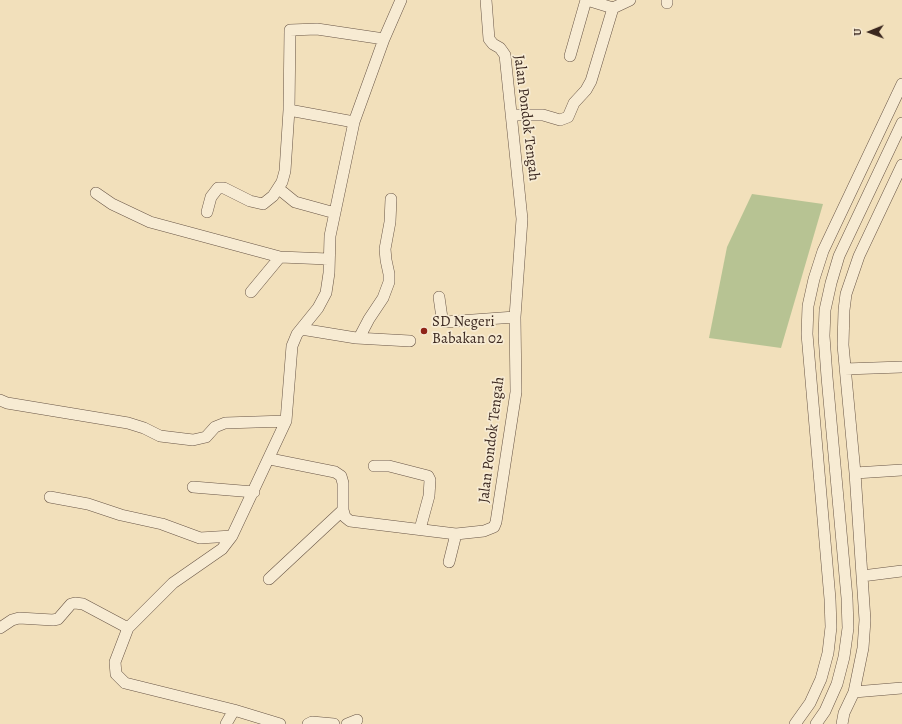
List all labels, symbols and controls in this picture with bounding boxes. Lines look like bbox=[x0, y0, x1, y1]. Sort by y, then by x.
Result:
north arrow bbox=[850, 12, 890, 52]
text: U bbox=[850, 28, 865, 36]
street label: Jalan Pondok Tengah bbox=[509, 54, 543, 182]
place label: SD Negeri Babakan 02 bbox=[432, 313, 503, 348]
marker: SD Negeri Babakan 02 bbox=[419, 326, 429, 336]
street label: Jalan Pondok Tengah bbox=[475, 376, 509, 504]

